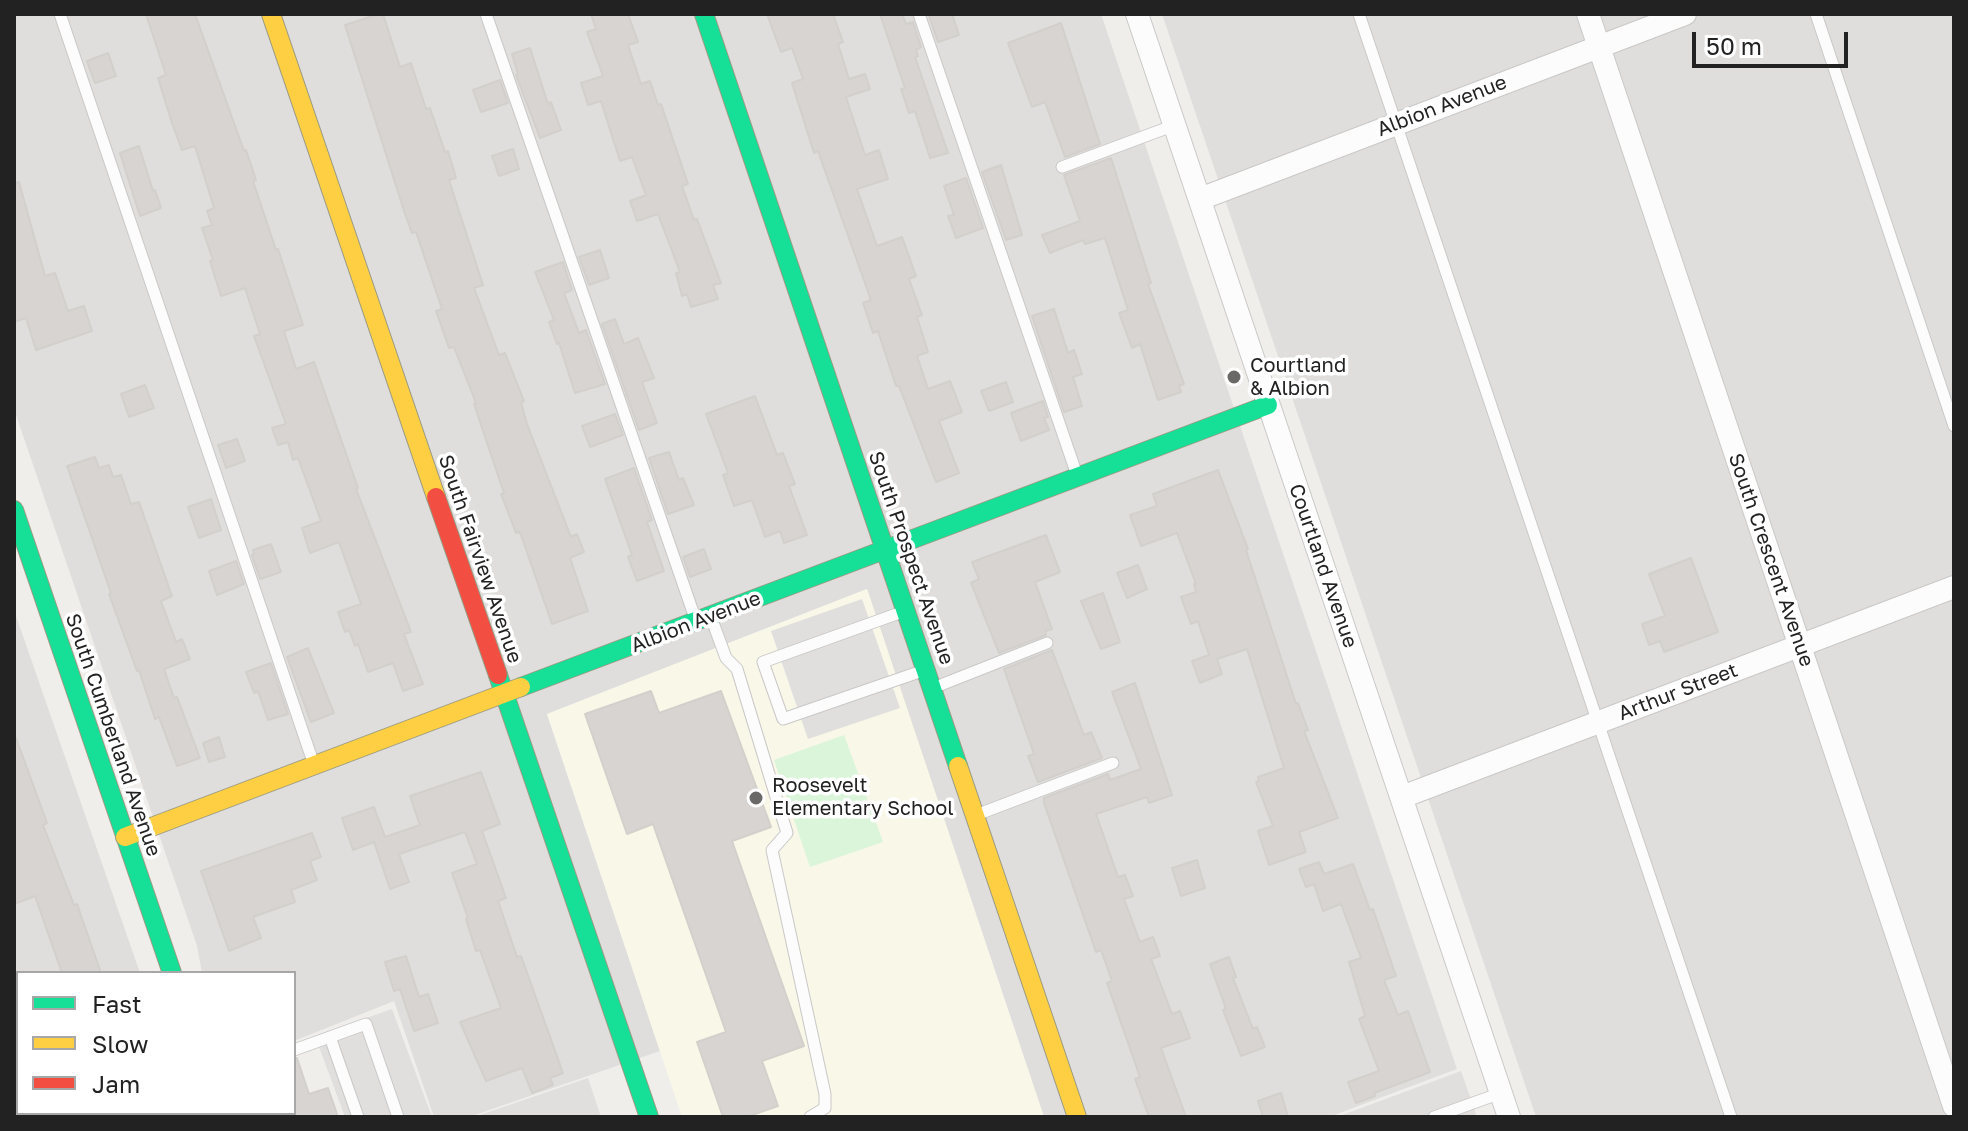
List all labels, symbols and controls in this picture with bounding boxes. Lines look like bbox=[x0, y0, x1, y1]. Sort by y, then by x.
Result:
scale bar bbox=[1696, 16, 1852, 66]
text: 50 m bbox=[1706, 31, 1762, 60]
street label: Albion Avenue bbox=[1374, 70, 1510, 142]
place label: Courtland & Albion bbox=[1250, 354, 1346, 401]
marker: Courtland & Albion bbox=[1225, 368, 1243, 386]
street label: South Prospect Avenue bbox=[863, 448, 959, 668]
street label: South Crescent Avenue bbox=[1723, 450, 1819, 670]
street label: South Fairview Avenue bbox=[433, 452, 527, 666]
street label: Courtland Avenue bbox=[1284, 481, 1362, 651]
street label: Albion Avenue bbox=[628, 586, 764, 658]
street label: South Cumberland Avenue bbox=[60, 610, 166, 860]
street label: Arthur Street bbox=[1615, 658, 1741, 726]
place label: Roosevelt Elementary School bbox=[772, 774, 954, 821]
marker: Roosevelt Elementary School bbox=[747, 789, 765, 807]
legend bbox=[16, 971, 296, 1115]
text: Fast bbox=[92, 989, 142, 1018]
text: Slow bbox=[92, 1029, 148, 1058]
text: Jam bbox=[92, 1069, 140, 1098]

